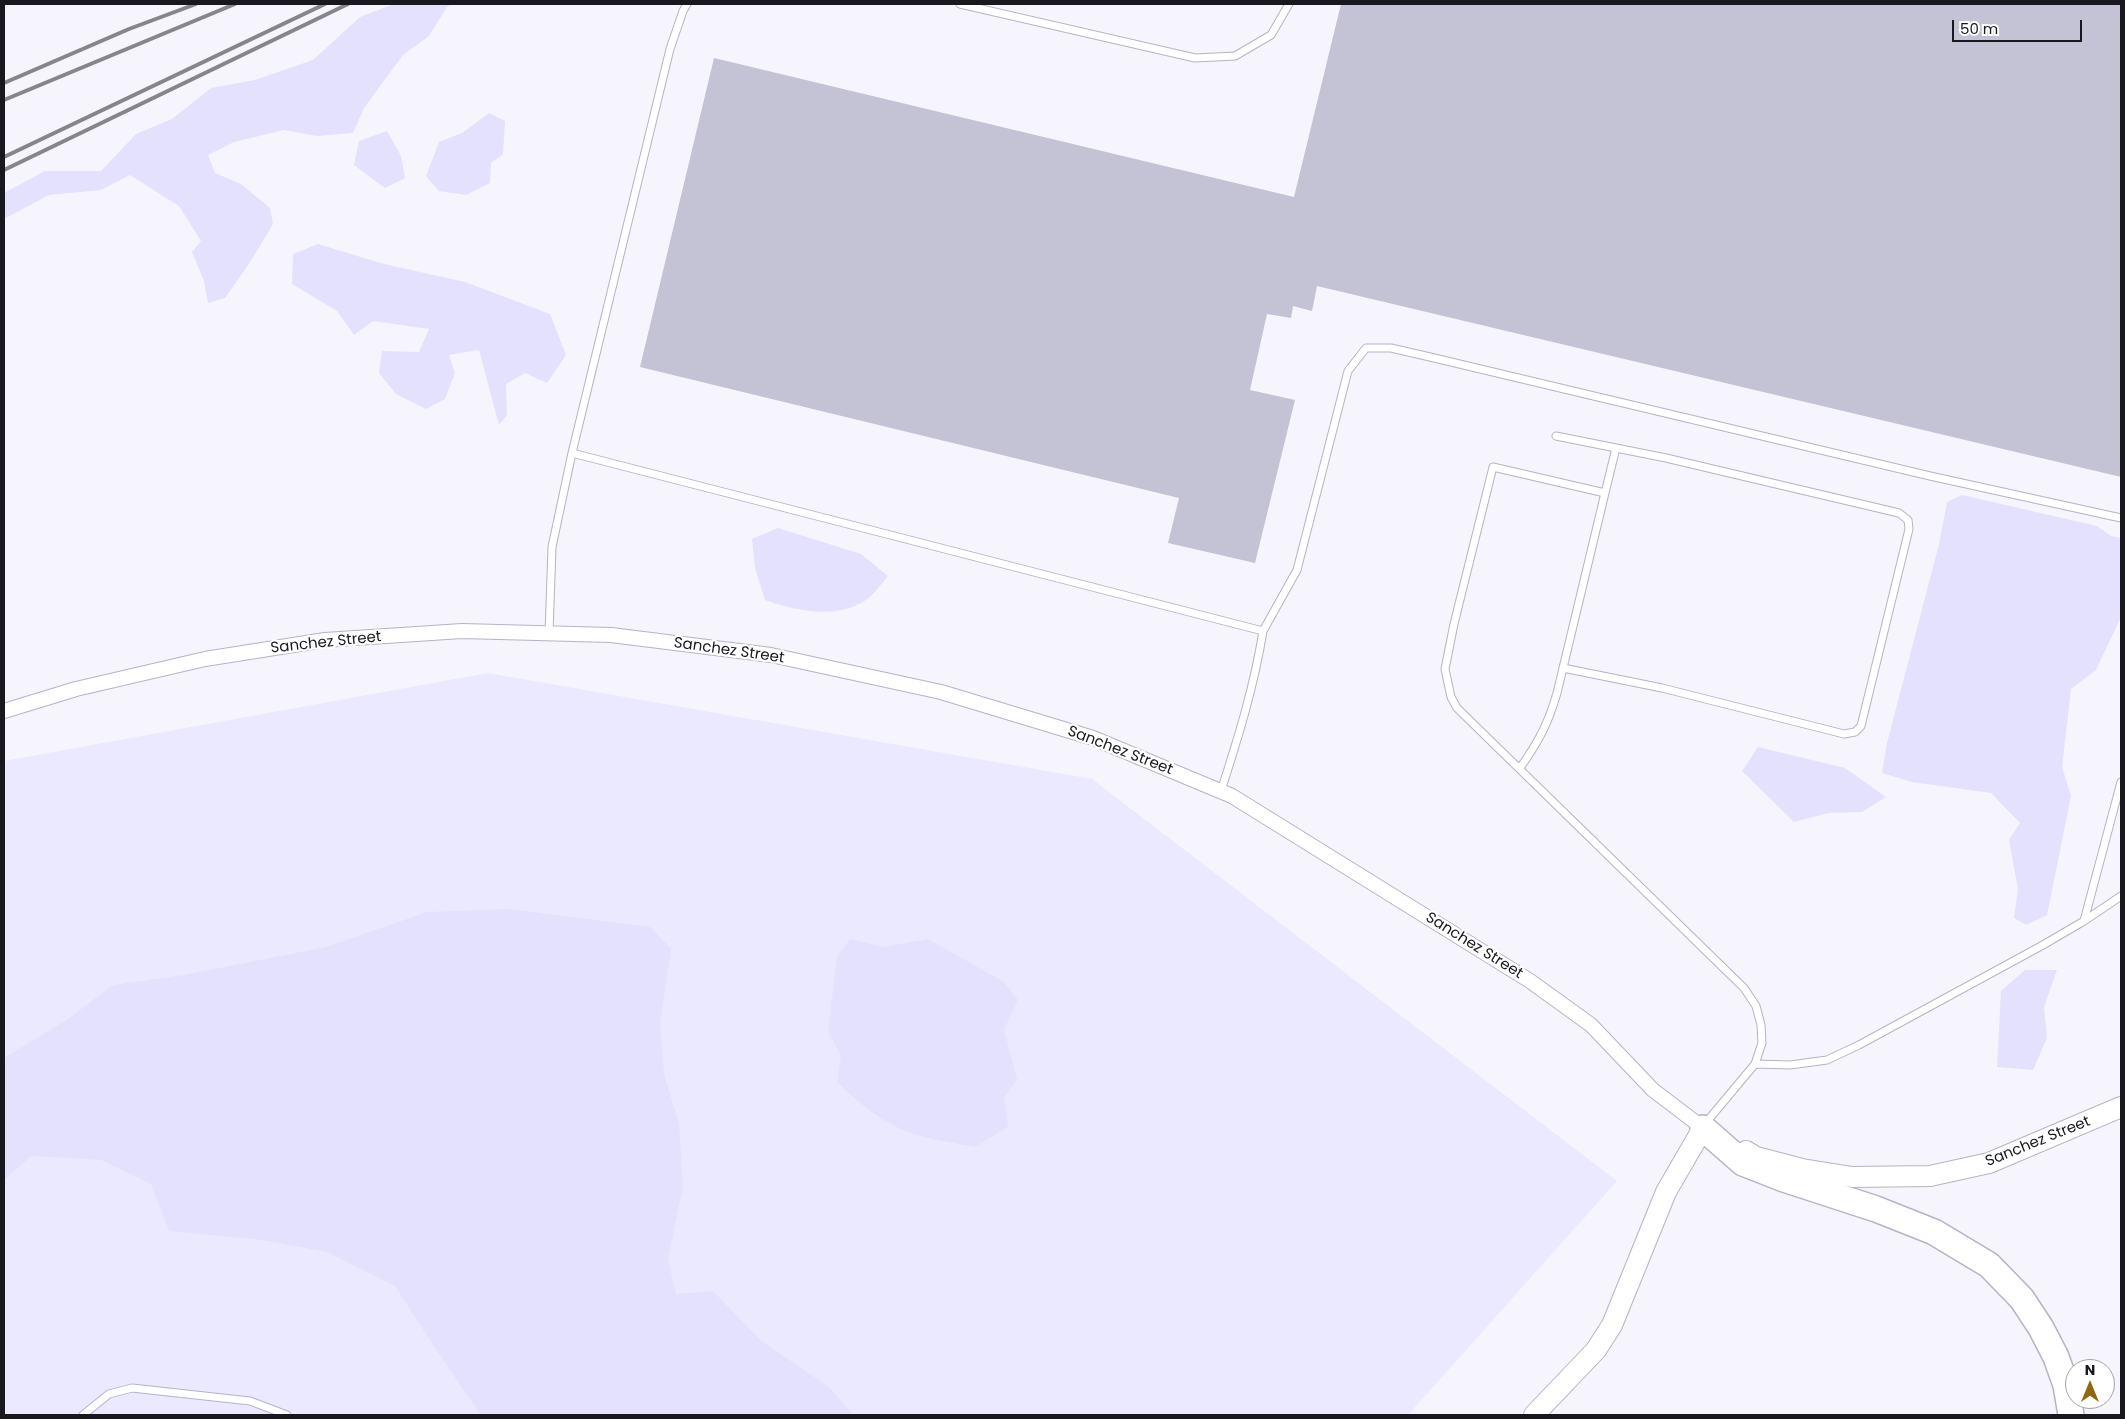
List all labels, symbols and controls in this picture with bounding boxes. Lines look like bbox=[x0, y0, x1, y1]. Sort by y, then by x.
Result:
scale bar bbox=[1955, 10, 2085, 42]
text: 50 m bbox=[1960, 18, 1998, 39]
street label: Sanchez Street bbox=[270, 628, 382, 658]
street label: Sanchez Street bbox=[673, 634, 785, 668]
street label: Sanchez Street bbox=[1065, 723, 1175, 779]
street label: Sanchez Street bbox=[1422, 909, 1526, 983]
street label: Sanchez Street bbox=[1983, 1113, 2093, 1171]
north arrow bbox=[2065, 1359, 2115, 1409]
text: N bbox=[2085, 1360, 2095, 1380]

